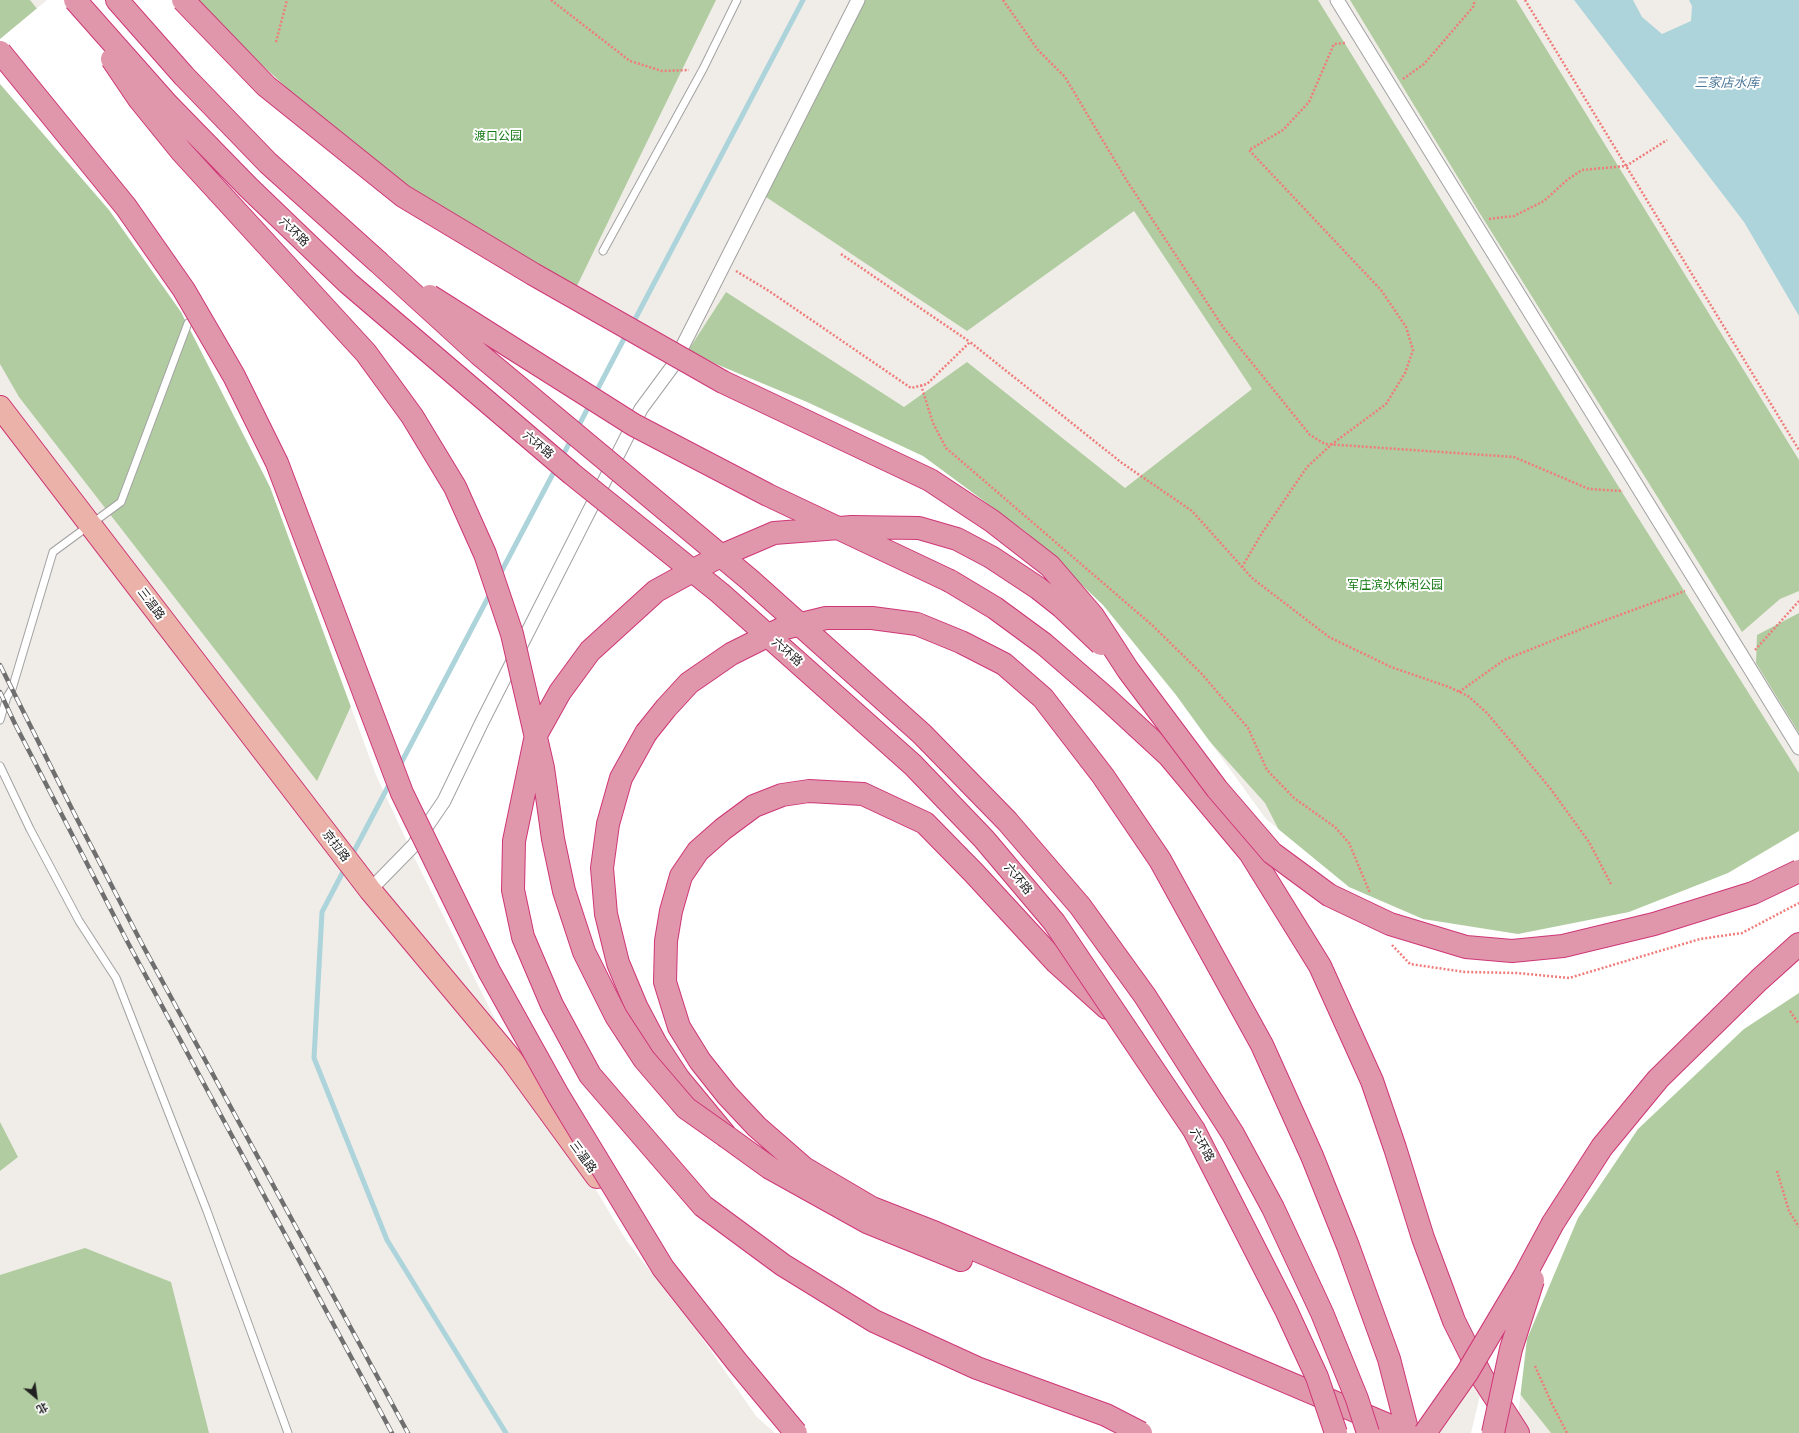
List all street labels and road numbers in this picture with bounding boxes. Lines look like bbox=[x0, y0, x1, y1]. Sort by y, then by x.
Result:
street label: 六环路 bbox=[276, 214, 312, 250]
street label: 六环路 bbox=[520, 428, 556, 462]
street label: 三温路 bbox=[134, 585, 168, 623]
street label: 六环路 bbox=[769, 635, 805, 669]
street label: 京拉路 bbox=[319, 827, 353, 865]
street label: 六环路 bbox=[1001, 861, 1035, 897]
street label: 六环路 bbox=[1187, 1126, 1217, 1164]
street label: 三温路 bbox=[567, 1138, 599, 1176]

